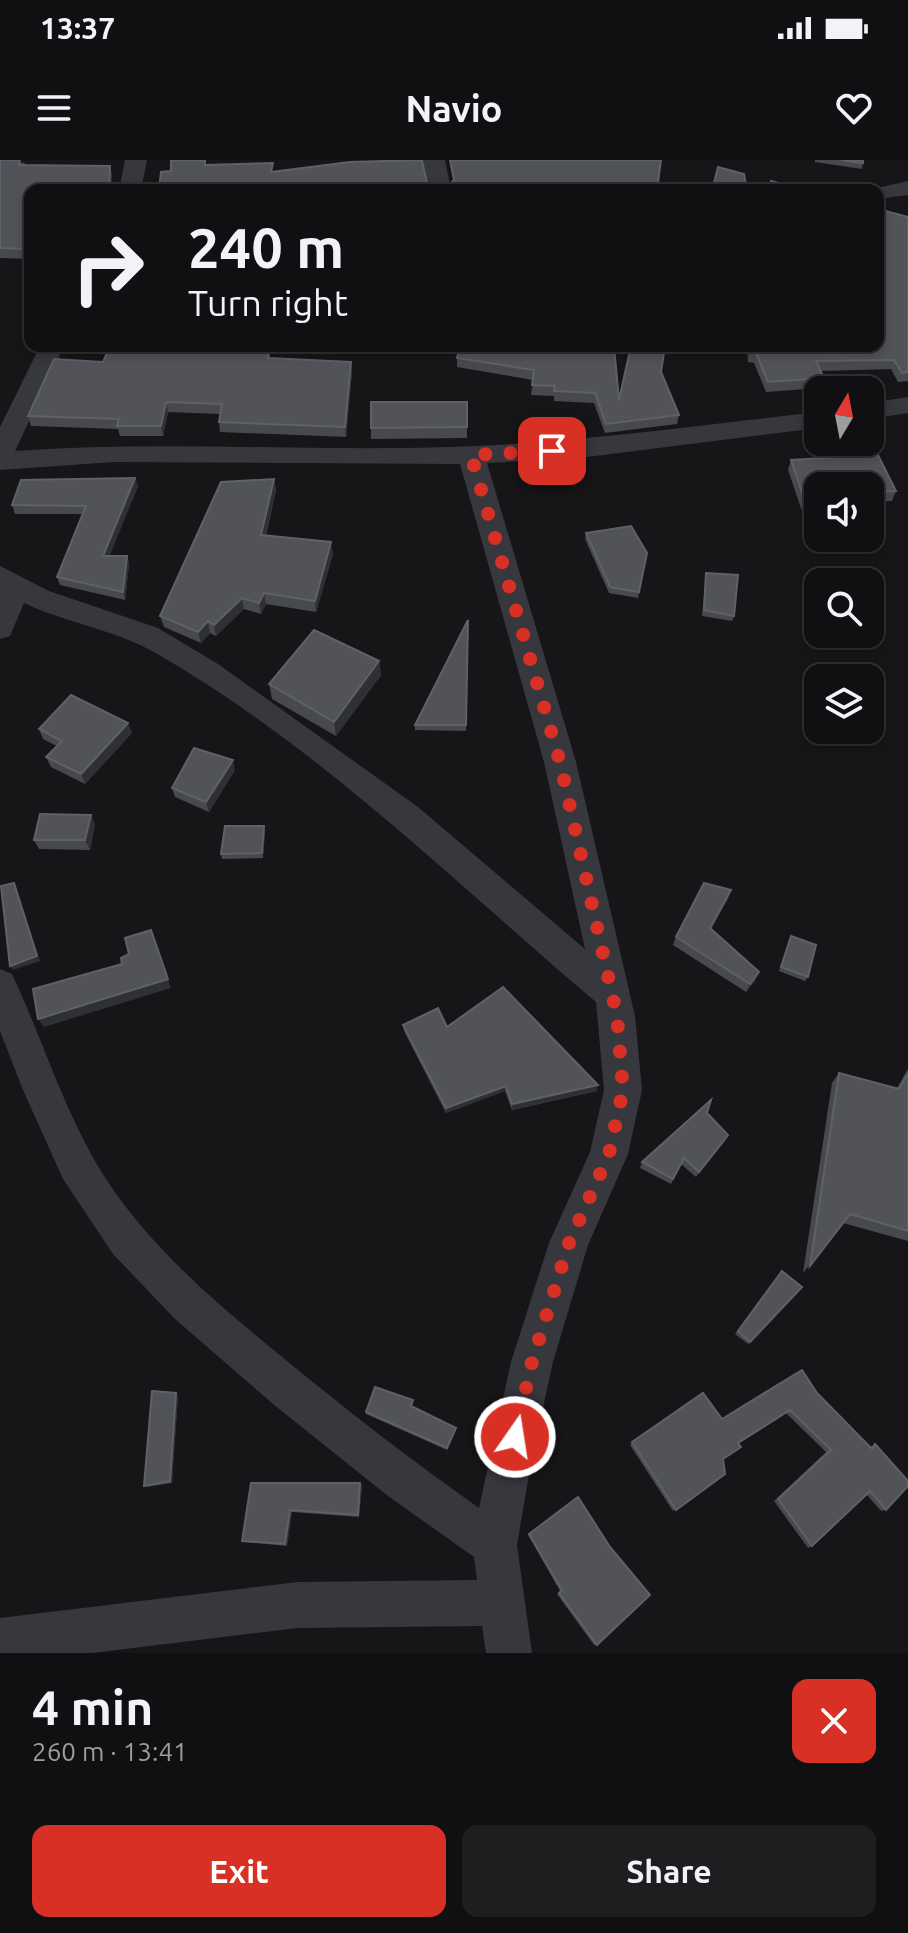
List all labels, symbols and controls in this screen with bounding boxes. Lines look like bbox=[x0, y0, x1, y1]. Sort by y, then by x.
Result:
text: 13:37 bbox=[40, 11, 115, 45]
icon: menu bbox=[32, 86, 76, 130]
icon: heart bbox=[832, 86, 876, 130]
text: Navio bbox=[406, 88, 502, 129]
icon: right bbox=[56, 216, 160, 320]
text: 240 m bbox=[188, 216, 344, 279]
text: Turn right bbox=[188, 282, 348, 323]
north arrow bbox=[804, 376, 884, 456]
map controls bbox=[804, 376, 884, 744]
pin bbox=[518, 417, 586, 485]
icon: arrive bbox=[530, 429, 574, 473]
button: sound bbox=[804, 472, 884, 552]
button: search bbox=[804, 568, 884, 648]
button: layers bbox=[804, 664, 884, 744]
position arrow bbox=[473, 1395, 557, 1479]
button: close bbox=[792, 1679, 876, 1763]
text: 4 min bbox=[32, 1680, 153, 1734]
text: 260 m · 13:41 bbox=[32, 1737, 188, 1766]
button: Exit bbox=[32, 1825, 446, 1917]
button: Share bbox=[462, 1825, 876, 1917]

